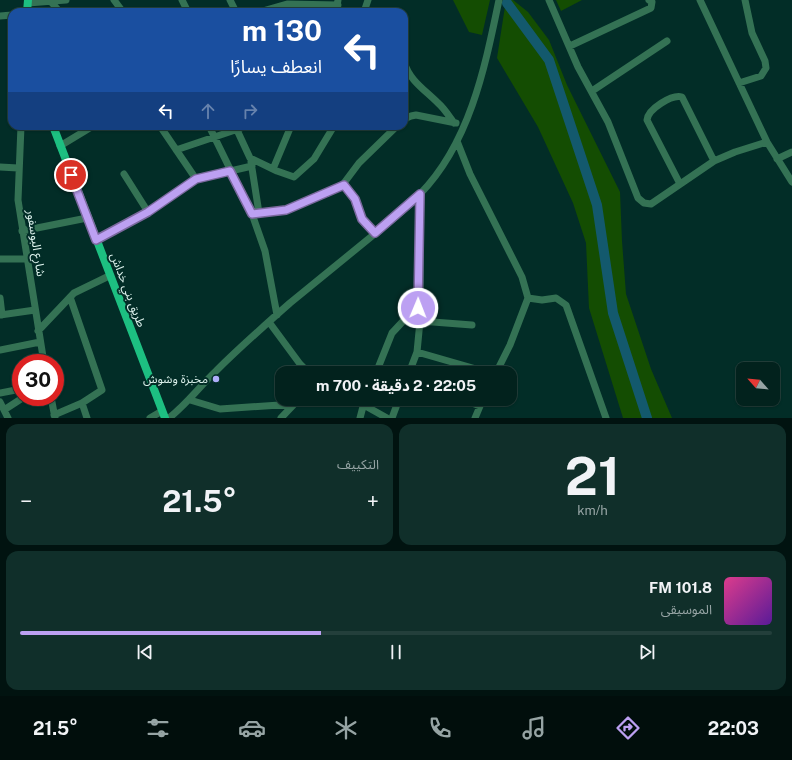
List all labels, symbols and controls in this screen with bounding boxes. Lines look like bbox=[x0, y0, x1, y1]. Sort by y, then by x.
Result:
text: 130 m bbox=[242, 14, 322, 47]
icon: left bbox=[336, 24, 388, 76]
text: انعطف يسارًا bbox=[230, 56, 322, 77]
icon: left bbox=[155, 100, 177, 122]
icon: ahead bbox=[197, 100, 219, 122]
icon: right bbox=[239, 100, 261, 122]
pin bbox=[54, 158, 88, 192]
icon: arrive bbox=[60, 164, 82, 186]
street label: شارع البوسفور bbox=[22, 208, 48, 278]
street label: طريق بني خداش bbox=[105, 251, 149, 330]
position arrow bbox=[397, 287, 439, 329]
speed limit sign: 30 bbox=[12, 354, 64, 406]
north arrow bbox=[736, 362, 780, 406]
map controls bbox=[736, 362, 780, 406]
place label: مخبزة وشوش bbox=[143, 372, 208, 386]
marker: مخبزة وشوش bbox=[211, 374, 221, 384]
text: 22:05 · 2 دقيقة · 700 m bbox=[316, 377, 476, 394]
text: 21 bbox=[565, 446, 620, 507]
text: التكييف bbox=[337, 457, 379, 472]
text: 21.5° bbox=[162, 483, 237, 519]
text: − bbox=[20, 488, 32, 514]
text: + bbox=[367, 488, 379, 514]
text: km/h bbox=[577, 503, 608, 518]
text: 101.8 FM bbox=[649, 579, 712, 596]
text: الموسيقى bbox=[661, 602, 712, 617]
icon: previous bbox=[134, 641, 156, 663]
icon: pause bbox=[385, 641, 407, 663]
icon: next bbox=[636, 641, 658, 663]
icon: filters bbox=[144, 714, 172, 742]
icon: car bbox=[238, 714, 266, 742]
icon: climate bbox=[332, 714, 360, 742]
icon: phone bbox=[426, 714, 454, 742]
icon: music bbox=[520, 714, 548, 742]
icon: directions bbox=[614, 714, 642, 742]
text: 21.5° bbox=[33, 718, 78, 739]
text: 22:03 bbox=[708, 718, 759, 739]

